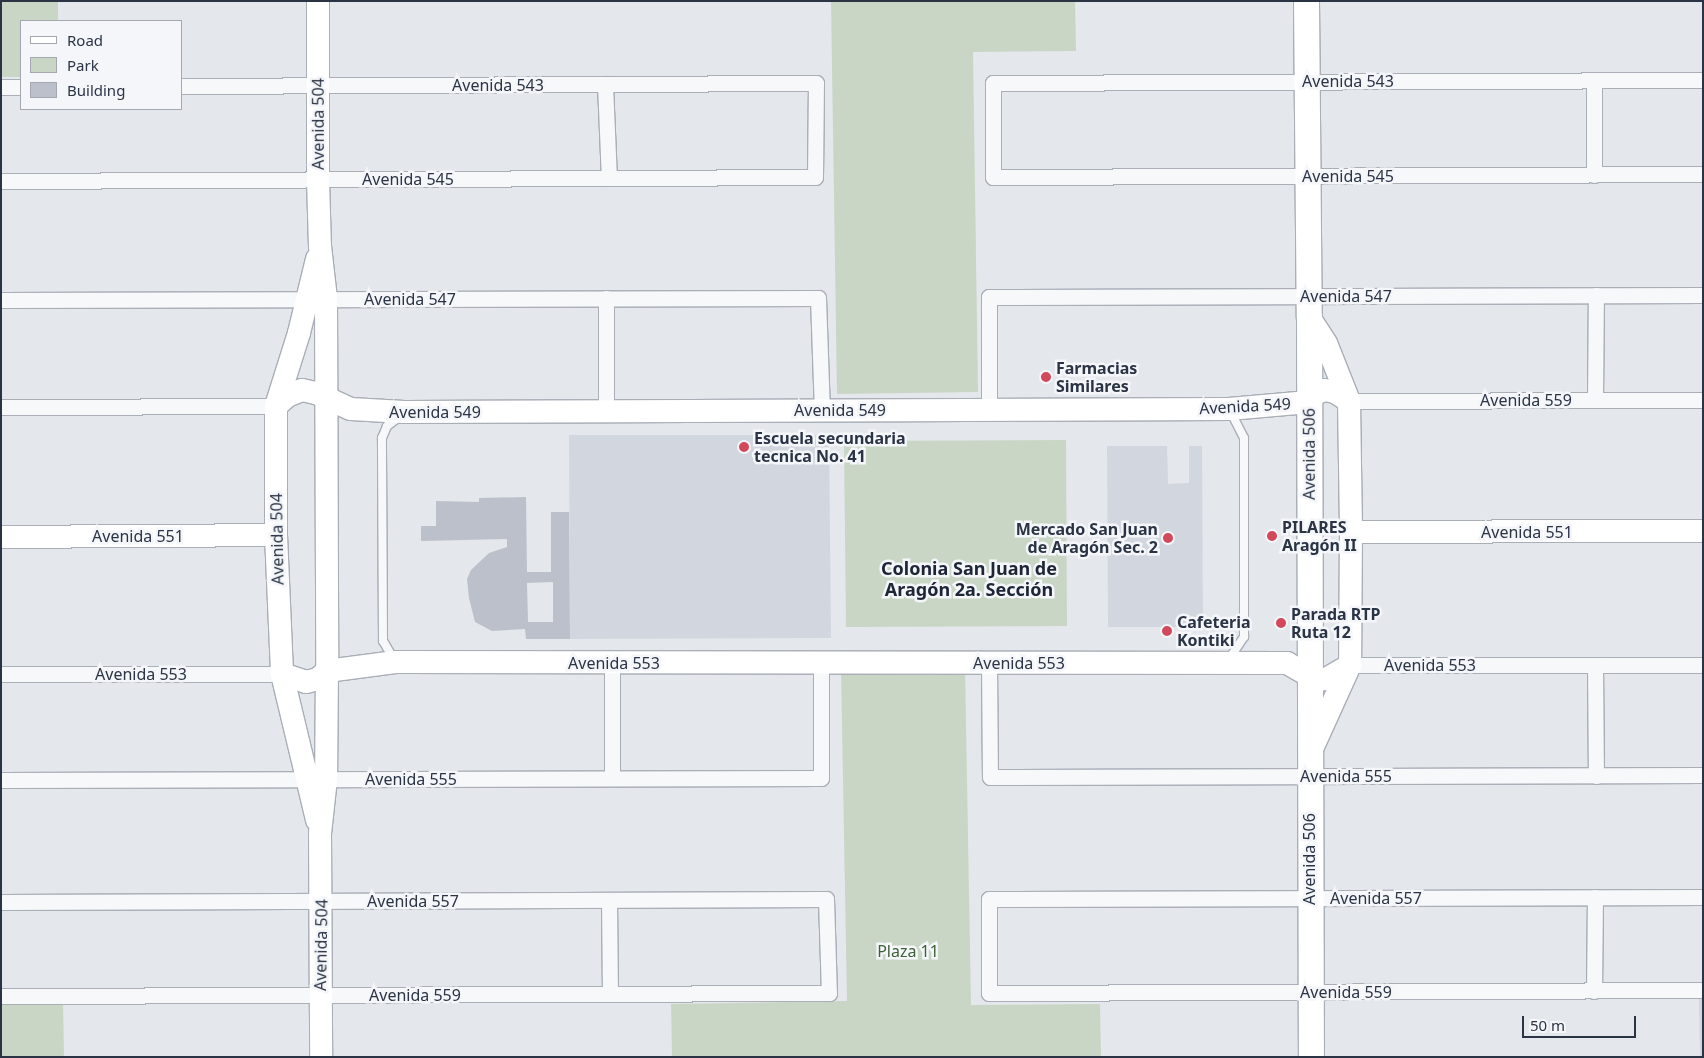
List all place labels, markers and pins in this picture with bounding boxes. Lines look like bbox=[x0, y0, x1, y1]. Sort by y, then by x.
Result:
place label: Farmacias Similares bbox=[1056, 358, 1137, 396]
marker: Farmacias Similares bbox=[1040, 371, 1052, 383]
place label: Escuela secundaria tecnica No. 41 bbox=[754, 428, 906, 466]
marker: Escuela secundaria tecnica No. 41 bbox=[738, 441, 750, 453]
place label: PILARES Aragón II bbox=[1282, 517, 1357, 555]
place label: Mercado San Juan de Aragón Sec. 2 bbox=[1016, 519, 1158, 557]
marker: PILARES Aragón II bbox=[1266, 530, 1278, 542]
marker: Mercado San Juan de Aragón Sec. 2 bbox=[1162, 532, 1174, 544]
place label: Parada RTP Ruta 12 bbox=[1291, 604, 1380, 642]
place label: Cafeteria Kontiki bbox=[1177, 612, 1251, 650]
marker: Parada RTP Ruta 12 bbox=[1275, 617, 1287, 629]
marker: Cafeteria Kontiki bbox=[1161, 625, 1173, 637]

